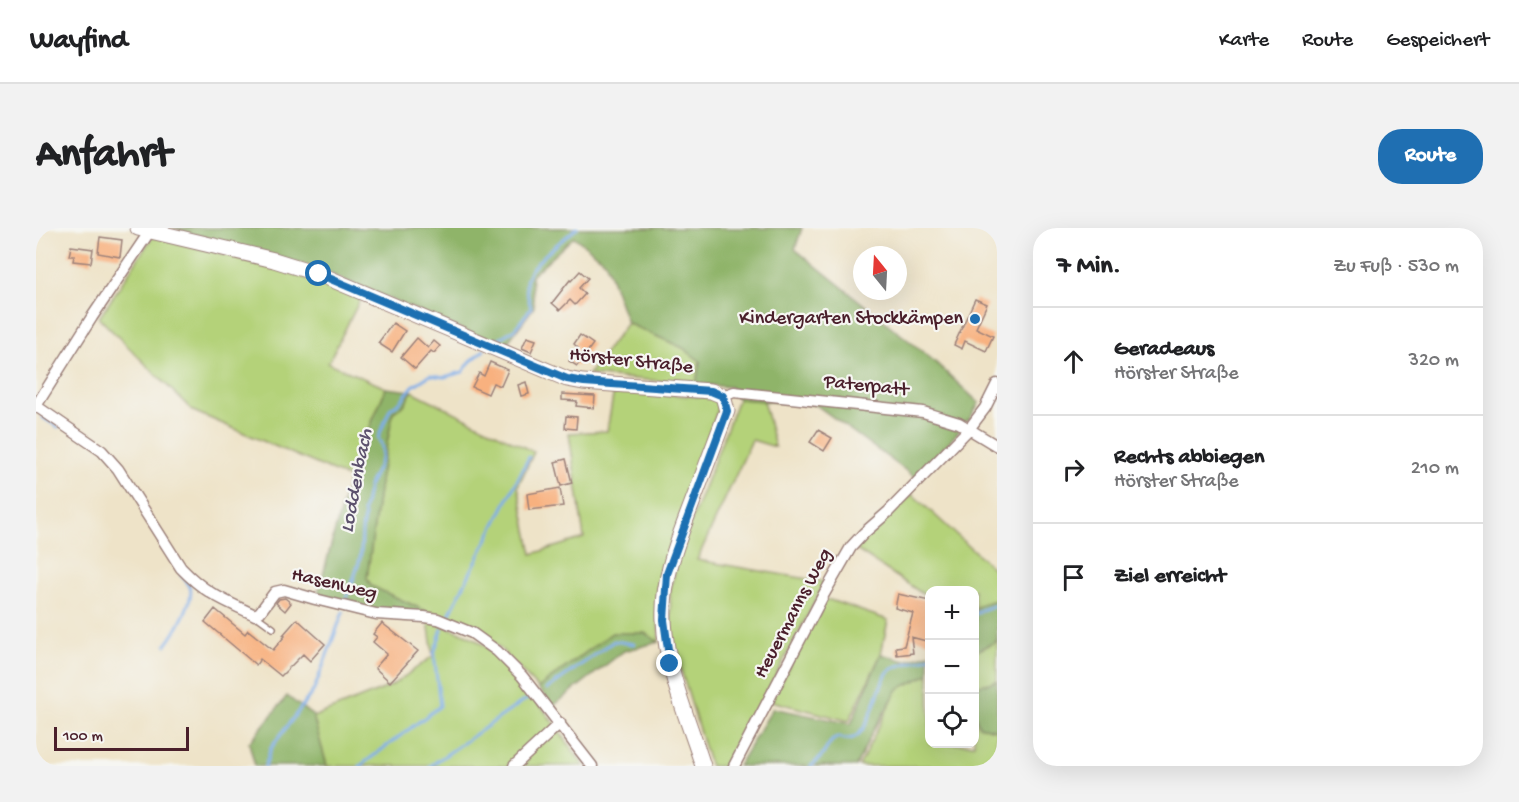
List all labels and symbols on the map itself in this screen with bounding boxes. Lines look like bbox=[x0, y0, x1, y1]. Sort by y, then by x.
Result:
north arrow bbox=[853, 246, 907, 300]
route start bbox=[305, 260, 331, 286]
place label: Kindergarten Stockkämpen bbox=[739, 308, 963, 331]
marker: Kindergarten Stockkämpen bbox=[968, 312, 982, 326]
street label: Hörster Straße bbox=[568, 344, 695, 380]
street label: Paterpatt bbox=[822, 371, 911, 403]
water label: Loddenbach bbox=[336, 426, 380, 535]
street label: Heuermanns Weg bbox=[750, 545, 838, 683]
street label: Hasenweg bbox=[289, 564, 379, 606]
route end bbox=[656, 650, 682, 676]
scale bar bbox=[54, 724, 189, 752]

